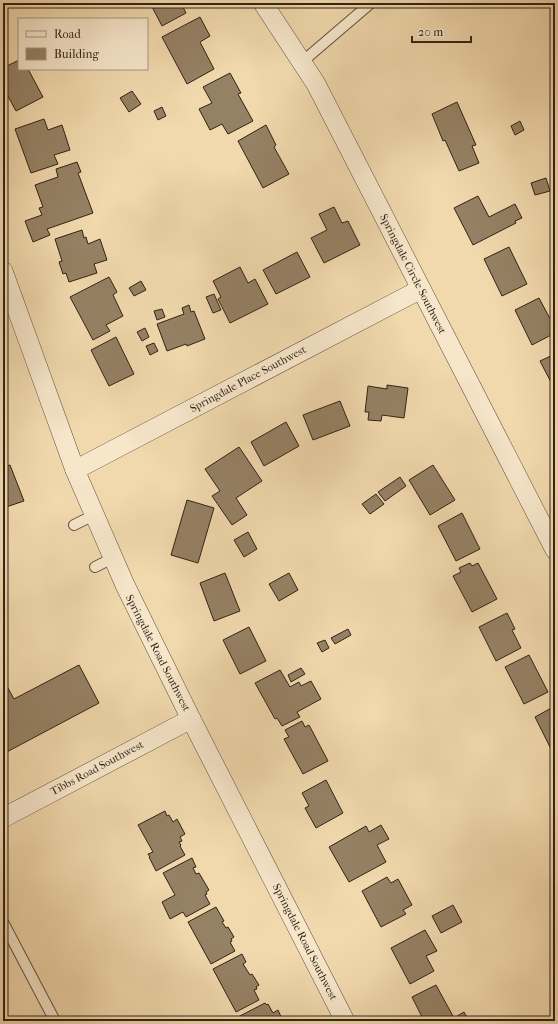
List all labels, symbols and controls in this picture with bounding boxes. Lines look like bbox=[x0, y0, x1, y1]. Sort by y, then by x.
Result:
legend bbox=[18, 18, 148, 70]
scale bar bbox=[412, 18, 471, 44]
text: 20 m bbox=[418, 25, 443, 39]
text: Road bbox=[54, 27, 81, 41]
text: Building bbox=[54, 47, 99, 61]
street label: Springdale Circle Southwest bbox=[377, 212, 449, 336]
street label: Springdale Place Southwest bbox=[188, 343, 308, 415]
street label: Springdale Road Southwest bbox=[123, 593, 193, 713]
street label: Tibbs Road Southwest bbox=[48, 738, 146, 798]
street label: Springdale Road Southwest bbox=[270, 882, 340, 1002]

